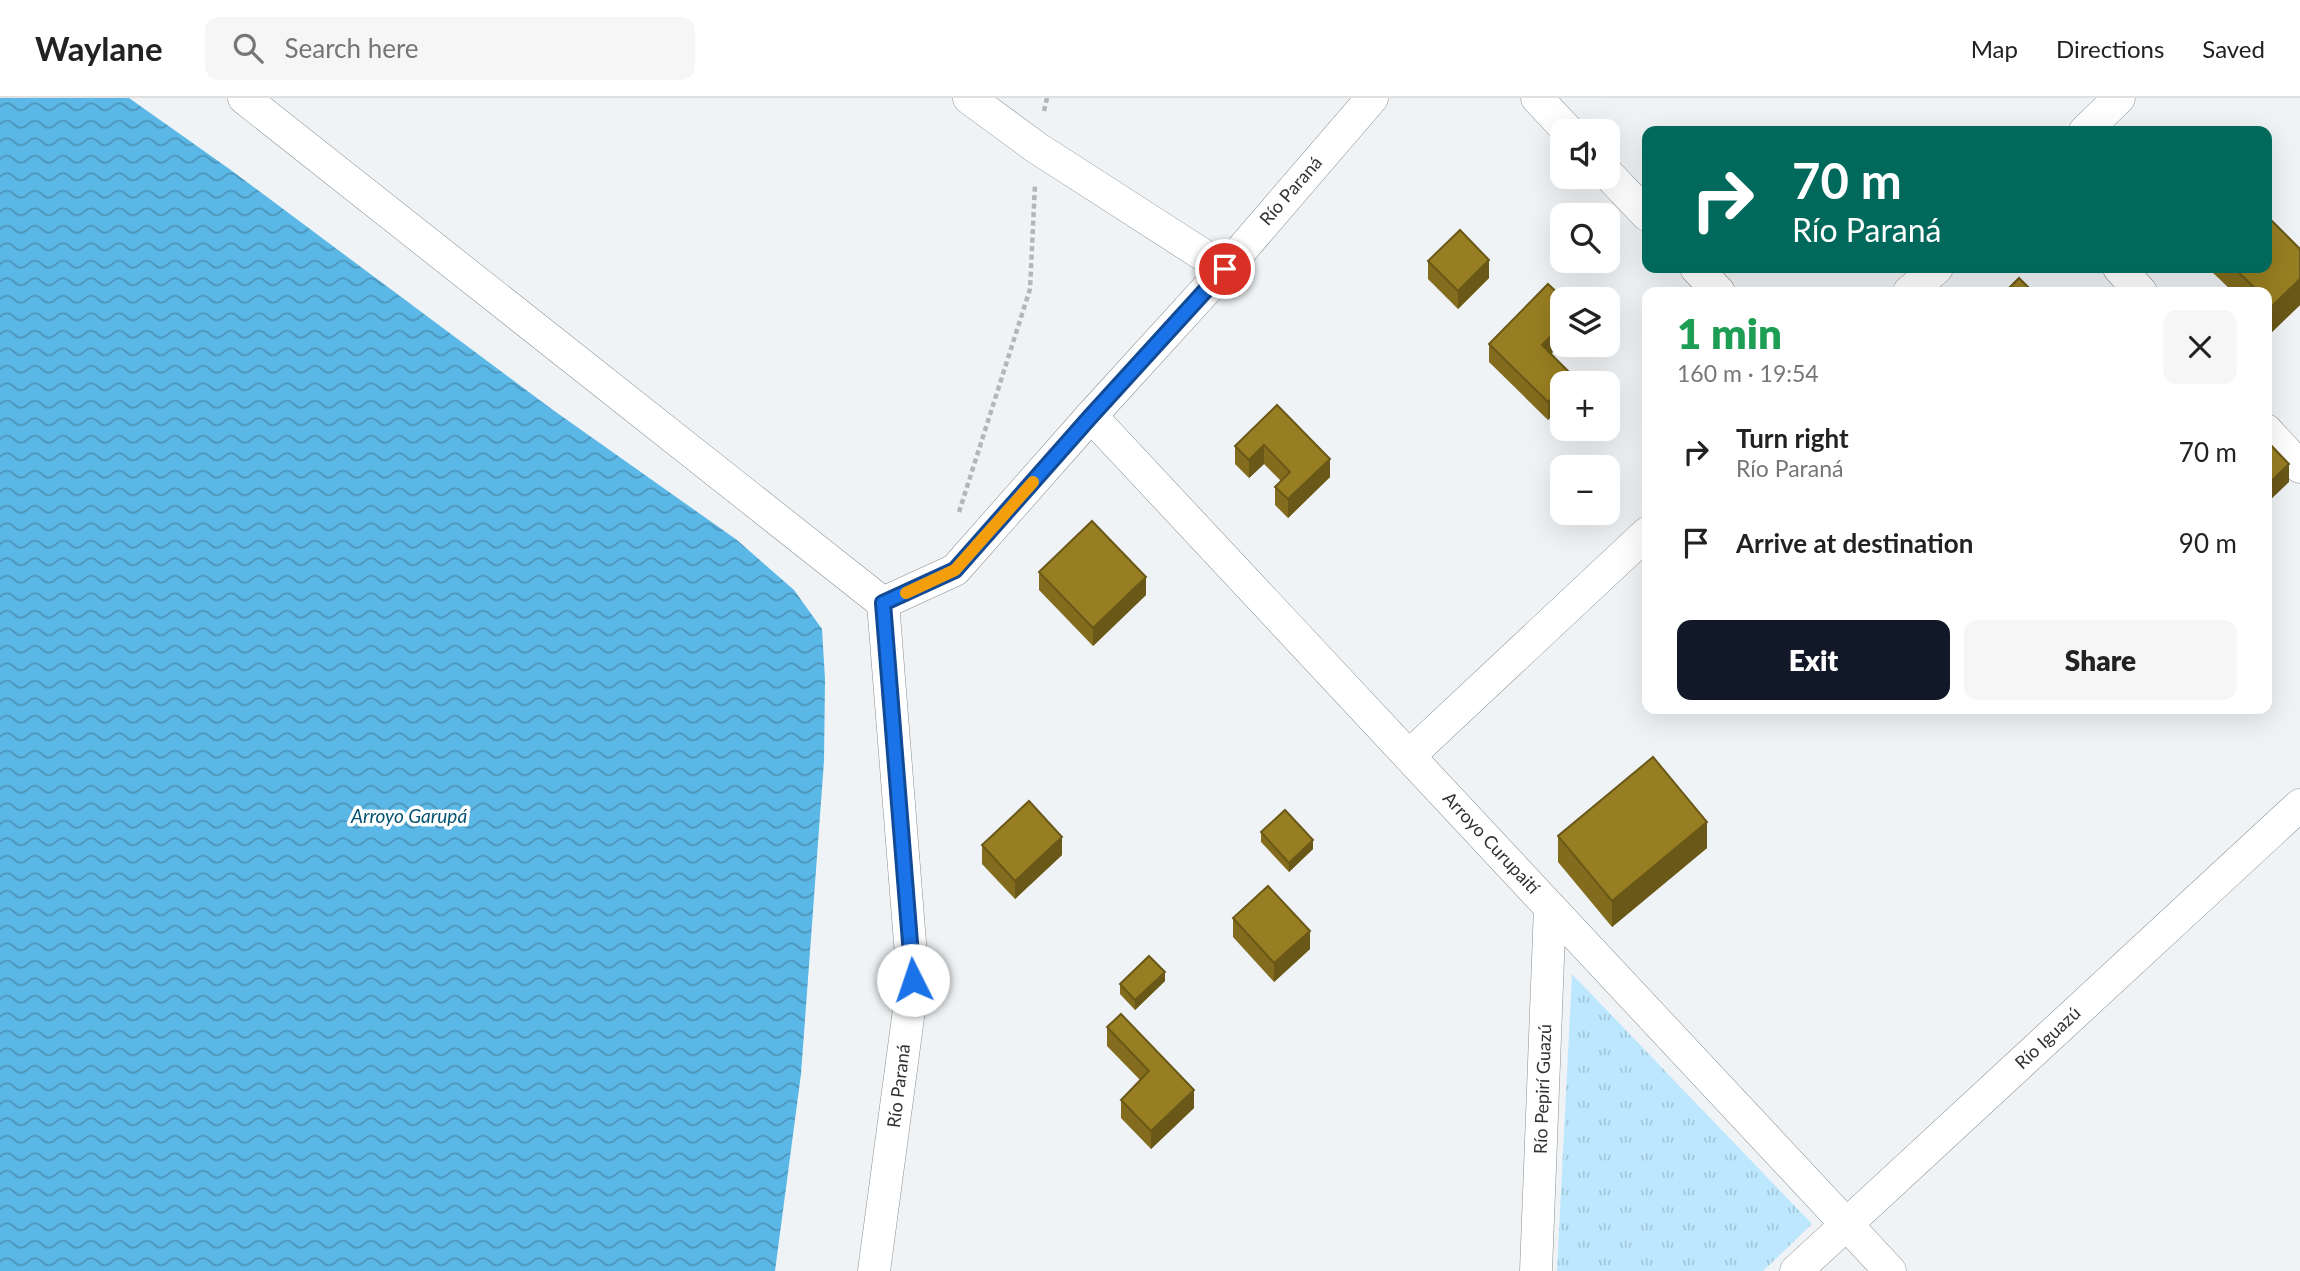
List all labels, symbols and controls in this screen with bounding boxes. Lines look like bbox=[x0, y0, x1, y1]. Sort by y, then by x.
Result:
search box bbox=[205, 17, 695, 80]
text: Waylane bbox=[35, 28, 163, 68]
icon: search bbox=[229, 29, 267, 67]
text: Search here bbox=[285, 32, 419, 64]
text: Map bbox=[1971, 34, 2018, 63]
text: Directions bbox=[2056, 34, 2164, 63]
text: Saved bbox=[2202, 34, 2265, 63]
map controls bbox=[1550, 119, 1620, 525]
button: sound bbox=[1550, 119, 1620, 189]
street label: Río Paraná bbox=[1254, 151, 1326, 229]
text: 70 m bbox=[1792, 151, 1902, 209]
icon: right bbox=[1677, 154, 1768, 245]
button: search bbox=[1550, 203, 1620, 273]
text: Río Paraná bbox=[1792, 210, 1942, 249]
pin bbox=[1195, 239, 1255, 299]
icon: arrive bbox=[1206, 250, 1244, 288]
button: layers bbox=[1550, 287, 1620, 357]
text: 1 min bbox=[1677, 308, 1782, 358]
button: close bbox=[2163, 310, 2237, 384]
text: 160 m · 19:54 bbox=[1677, 359, 1819, 387]
button: + bbox=[1550, 371, 1620, 441]
text: Turn right bbox=[1736, 422, 1849, 454]
icon: right bbox=[1677, 433, 1715, 471]
text: 70 m bbox=[2179, 436, 2237, 468]
text: Río Paraná bbox=[1736, 454, 1843, 482]
button: − bbox=[1550, 455, 1620, 525]
icon: arrive bbox=[1677, 524, 1715, 562]
text: Arrive at destination bbox=[1736, 527, 1973, 559]
text: 90 m bbox=[2179, 527, 2237, 559]
button: Exit bbox=[1677, 620, 1950, 700]
button: Share bbox=[1964, 620, 2237, 700]
street label: Arroyo Curupaití bbox=[1439, 787, 1545, 899]
water label: Arroyo Garupá bbox=[350, 804, 467, 827]
position arrow bbox=[876, 943, 950, 1017]
street label: Río Iguazú bbox=[2010, 1001, 2085, 1073]
street label: Río Pepirí Guazú bbox=[1529, 1024, 1555, 1154]
street label: Río Paraná bbox=[882, 1043, 914, 1129]

